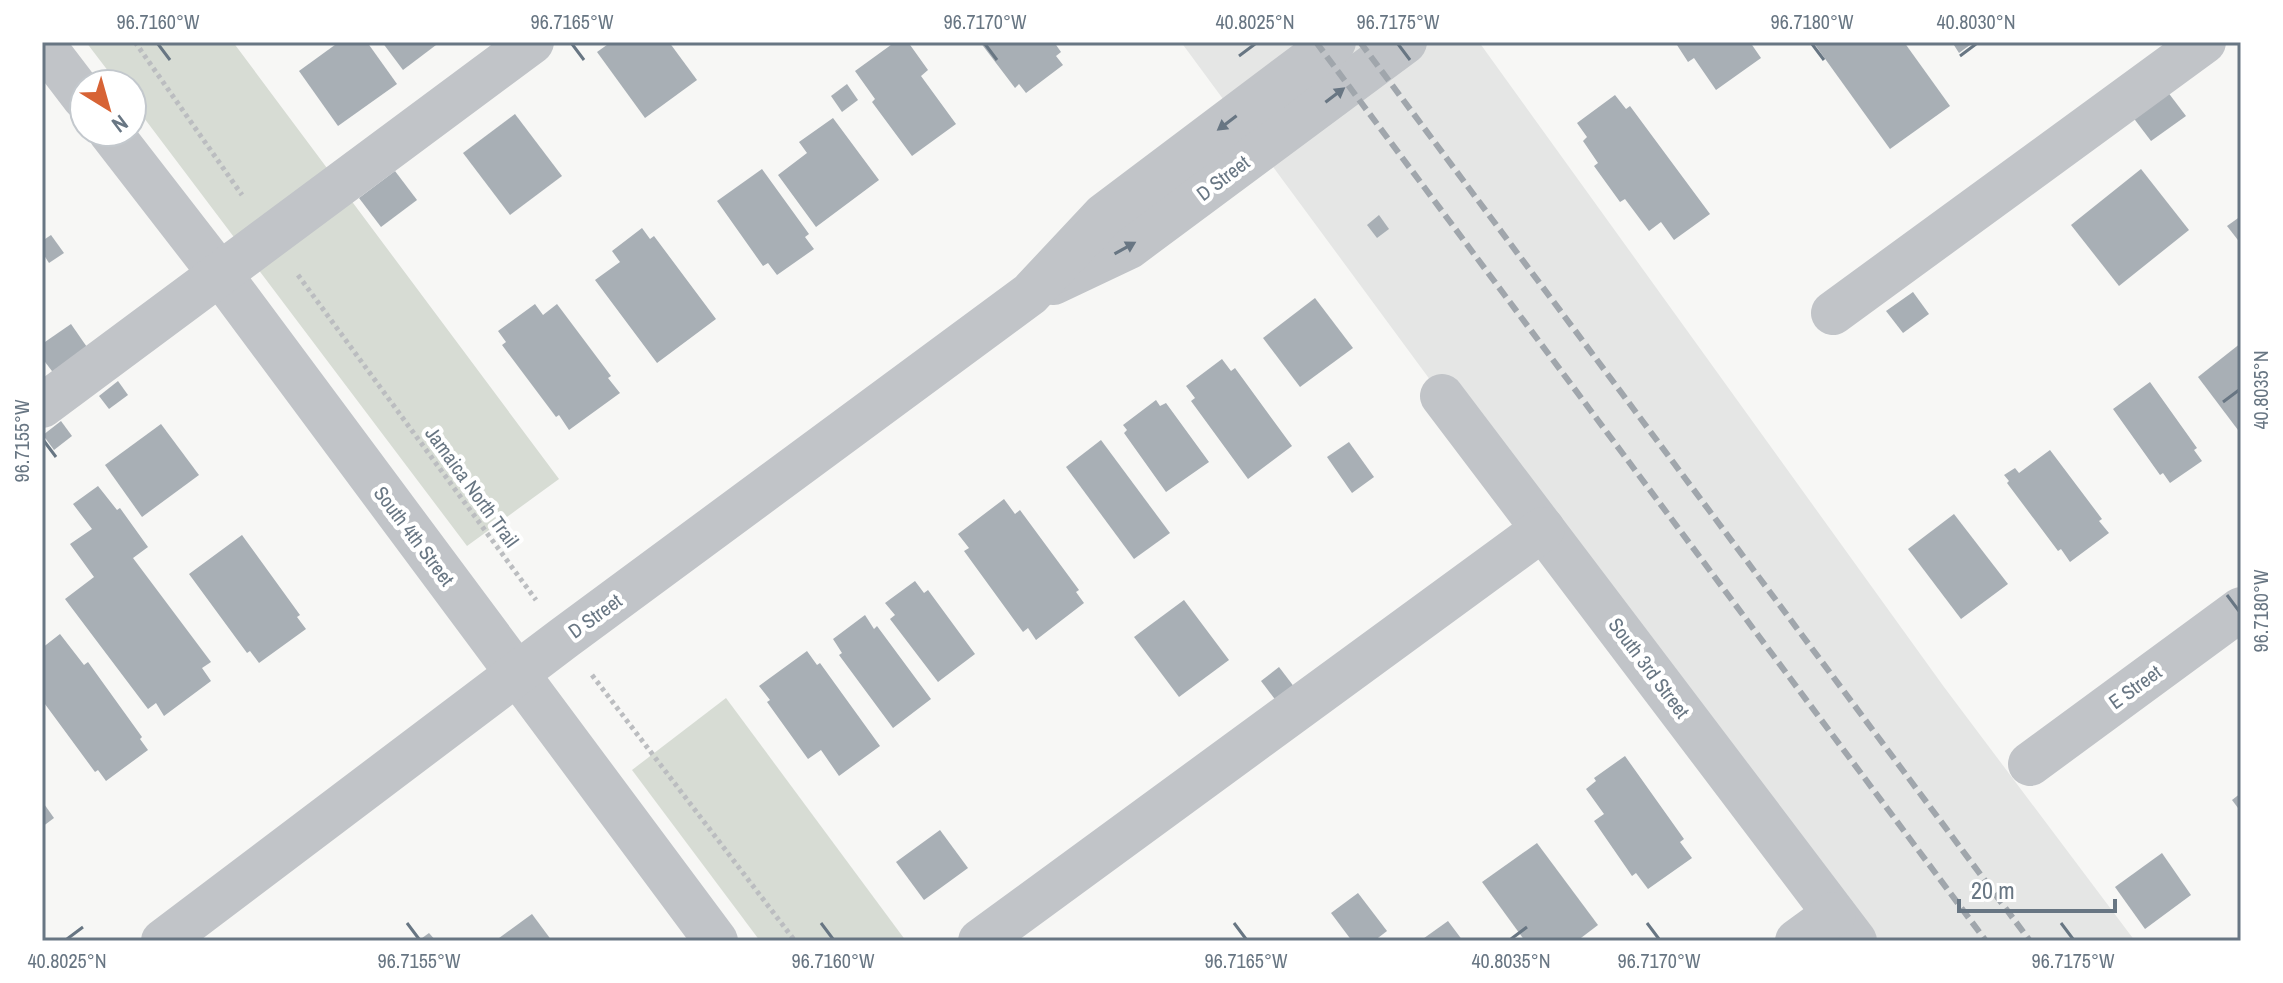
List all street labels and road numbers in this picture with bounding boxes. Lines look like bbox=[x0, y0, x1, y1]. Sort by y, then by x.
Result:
street label: D Street bbox=[1191, 148, 1255, 206]
street label: Jamaica North Trail bbox=[419, 421, 525, 553]
street label: South 4th Street bbox=[368, 480, 461, 592]
street label: D Street bbox=[562, 587, 627, 644]
street label: South 3rd Street bbox=[1603, 612, 1696, 724]
street label: E Street bbox=[2103, 658, 2167, 715]

